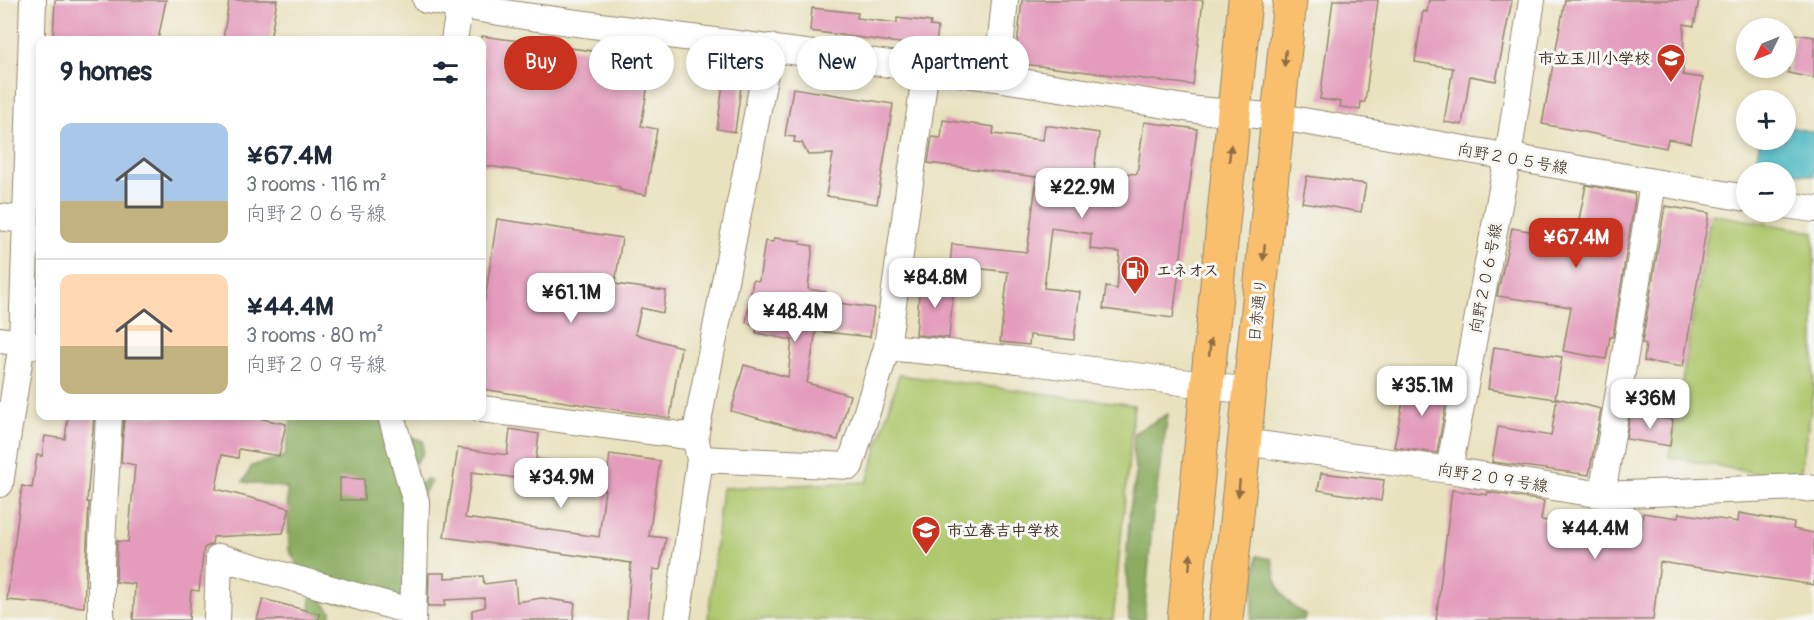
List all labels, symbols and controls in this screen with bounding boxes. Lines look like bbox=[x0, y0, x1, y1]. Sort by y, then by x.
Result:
north arrow bbox=[1736, 18, 1796, 78]
map controls bbox=[1736, 18, 1796, 222]
chip: Buy bbox=[504, 36, 577, 90]
chip: Rent bbox=[589, 36, 674, 90]
chip: Filters bbox=[686, 36, 785, 90]
chip: New bbox=[797, 36, 877, 90]
chip: Apartment bbox=[889, 36, 1029, 90]
school or university icon: 市立玉川小学校 bbox=[1655, 42, 1687, 84]
one-way arrow bbox=[1280, 49, 1290, 68]
place label: 市立玉川小学校 bbox=[1538, 49, 1650, 69]
text: 9 homes bbox=[60, 56, 152, 88]
icon: filters bbox=[429, 56, 462, 89]
button: + bbox=[1736, 90, 1796, 150]
street label: 向野２０５号線 bbox=[1456, 139, 1570, 179]
text: ¥67.4M bbox=[246, 140, 332, 172]
one-way arrow bbox=[1225, 143, 1235, 162]
icon: home bbox=[108, 147, 180, 219]
button: − bbox=[1736, 162, 1796, 222]
pin: ¥22.9M bbox=[1033, 168, 1131, 219]
text: 3 rooms · 116 m² bbox=[246, 172, 387, 197]
text: ¥22.9M bbox=[1049, 175, 1115, 200]
text: 向野２０６号線 bbox=[246, 201, 386, 226]
pin: ¥67.4M bbox=[1527, 218, 1625, 269]
street label: 向野２０６号線 bbox=[1465, 221, 1506, 335]
text: ¥67.4M bbox=[1543, 225, 1609, 250]
one-way arrow bbox=[1259, 243, 1269, 262]
fuel station icon: エネオス bbox=[1119, 254, 1151, 296]
pin: ¥84.8M bbox=[886, 258, 984, 309]
place label: エネオス bbox=[1156, 261, 1219, 281]
text: ¥84.8M bbox=[903, 265, 967, 290]
pin: ¥61.1M bbox=[522, 273, 620, 324]
street label: 日赤通り bbox=[1245, 277, 1271, 343]
text: ¥61.1M bbox=[541, 280, 601, 305]
text: ¥44.4M bbox=[246, 291, 334, 323]
pin: ¥48.4M bbox=[746, 292, 844, 343]
icon: home bbox=[108, 298, 180, 370]
text: ¥48.4M bbox=[762, 299, 828, 324]
text: 3 rooms · 80 m² bbox=[246, 323, 383, 348]
one-way arrow bbox=[1205, 337, 1215, 356]
text: 向野２０９号線 bbox=[246, 352, 386, 377]
pin: ¥35.1M bbox=[1373, 366, 1471, 417]
text: ¥35.1M bbox=[1391, 373, 1453, 398]
pin: ¥36M bbox=[1614, 379, 1686, 430]
text: ¥36M bbox=[1624, 386, 1676, 411]
pin: ¥34.9M bbox=[512, 458, 610, 509]
street label: 向野２０９号線 bbox=[1436, 459, 1550, 497]
text: ¥34.9M bbox=[528, 465, 594, 490]
one-way arrow bbox=[1234, 478, 1244, 497]
pin: ¥44.4M bbox=[1546, 509, 1644, 560]
school or university icon: 市立春吉中学校 bbox=[910, 514, 942, 556]
text: ¥44.4M bbox=[1561, 516, 1629, 541]
place label: 市立春吉中学校 bbox=[947, 521, 1059, 541]
one-way arrow bbox=[1185, 552, 1195, 571]

